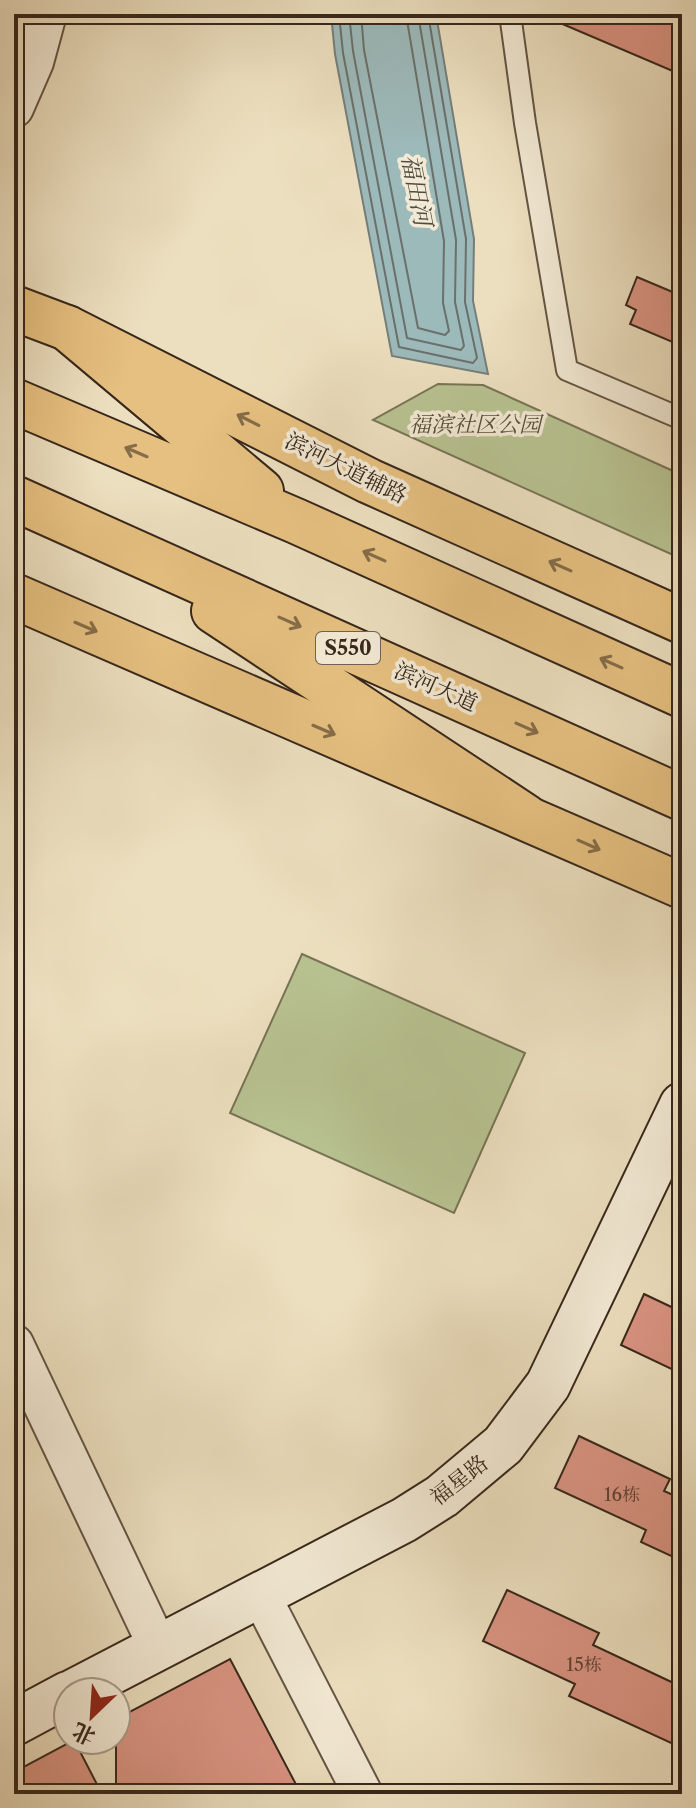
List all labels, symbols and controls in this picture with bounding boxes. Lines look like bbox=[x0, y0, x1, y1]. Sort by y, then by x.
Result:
water label: 福田河 bbox=[396, 152, 439, 232]
park label: 福滨社区公园 bbox=[409, 411, 544, 438]
one-way arrow bbox=[237, 412, 261, 427]
street label: 滨河大道辅路 bbox=[281, 427, 411, 509]
one-way arrow bbox=[124, 444, 148, 459]
one-way arrow bbox=[362, 548, 387, 563]
one-way arrow bbox=[548, 558, 572, 573]
one-way arrow bbox=[277, 615, 301, 630]
one-way arrow bbox=[73, 621, 97, 636]
road number: S550 bbox=[316, 632, 380, 664]
one-way arrow bbox=[599, 655, 623, 670]
street label: 滨河大道 bbox=[390, 657, 482, 717]
one-way arrow bbox=[514, 722, 539, 737]
one-way arrow bbox=[311, 724, 336, 739]
one-way arrow bbox=[576, 838, 600, 853]
street label: 福星路 bbox=[425, 1449, 493, 1511]
house number: 16栋 bbox=[604, 1484, 640, 1506]
house number: 15栋 bbox=[566, 1654, 602, 1676]
north arrow bbox=[52, 1676, 132, 1756]
text: 北 bbox=[68, 1717, 99, 1751]

